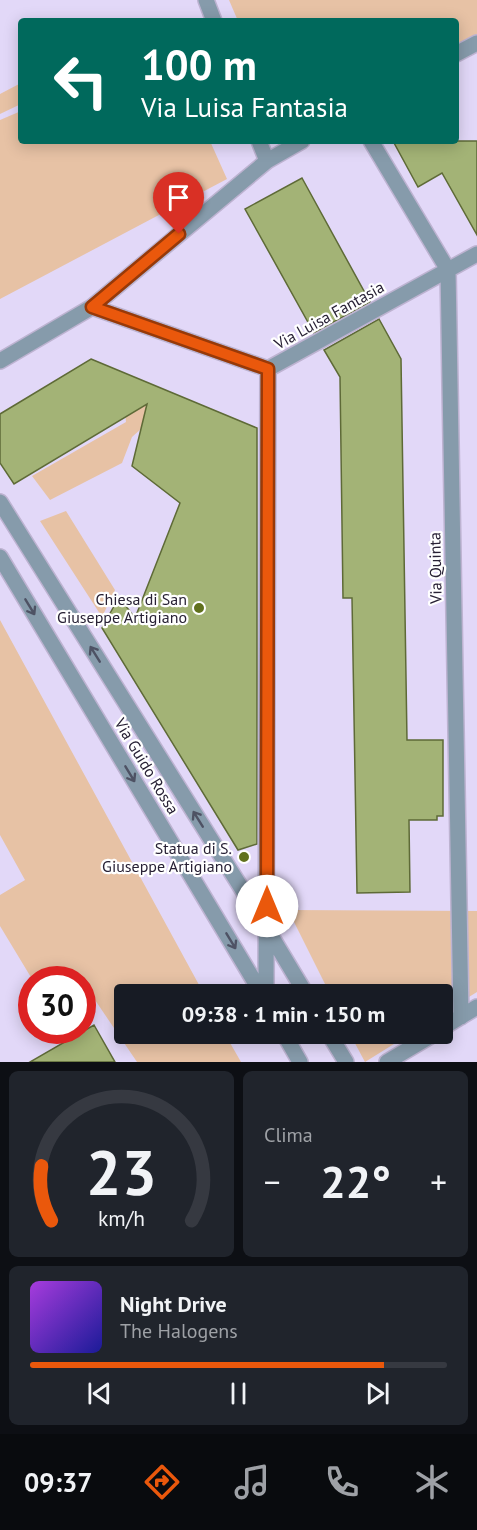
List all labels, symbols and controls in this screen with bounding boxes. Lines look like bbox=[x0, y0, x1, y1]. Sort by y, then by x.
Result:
text: 100 m bbox=[141, 37, 257, 92]
icon: left bbox=[42, 42, 120, 120]
text: Via Luisa Fantasia bbox=[141, 90, 348, 124]
pin bbox=[153, 172, 204, 234]
icon: arrive bbox=[162, 181, 195, 214]
street label: Via Luisa Fantasia bbox=[270, 277, 388, 354]
street label: Via Quinta bbox=[424, 532, 446, 605]
place label: Chiesa di San Giuseppe Artigiano bbox=[57, 589, 187, 627]
one-way arrow bbox=[24, 598, 36, 615]
marker: Chiesa di San Giuseppe Artigiano bbox=[192, 601, 206, 615]
one-way arrow bbox=[89, 646, 101, 663]
street label: Via Guido Rossa bbox=[110, 713, 184, 818]
one-way arrow bbox=[125, 765, 137, 782]
one-way arrow bbox=[192, 811, 204, 828]
place label: Statua di S. Giuseppe Artigiano bbox=[102, 838, 232, 876]
marker: Statua di S. Giuseppe Artigiano bbox=[237, 850, 251, 864]
position arrow bbox=[235, 874, 299, 938]
one-way arrow bbox=[225, 932, 237, 949]
speed limit sign: 30 bbox=[18, 966, 96, 1044]
text: 09:38 · 1 min · 150 m bbox=[182, 1000, 385, 1028]
text: Clima bbox=[264, 1122, 313, 1148]
text: 23 bbox=[86, 1131, 157, 1212]
text: 22° bbox=[320, 1152, 391, 1210]
text: − bbox=[264, 1160, 281, 1203]
text: + bbox=[430, 1160, 447, 1203]
text: km/h bbox=[98, 1204, 145, 1232]
text: Night Drive bbox=[120, 1290, 227, 1318]
text: The Halogens bbox=[120, 1318, 238, 1344]
icon: previous bbox=[83, 1377, 116, 1410]
icon: pause bbox=[222, 1377, 255, 1410]
icon: next bbox=[361, 1377, 394, 1410]
icon: directions bbox=[141, 1461, 183, 1503]
icon: music bbox=[231, 1461, 273, 1503]
icon: phone bbox=[321, 1461, 363, 1503]
icon: climate bbox=[411, 1461, 453, 1503]
text: 09:37 bbox=[24, 1465, 93, 1499]

